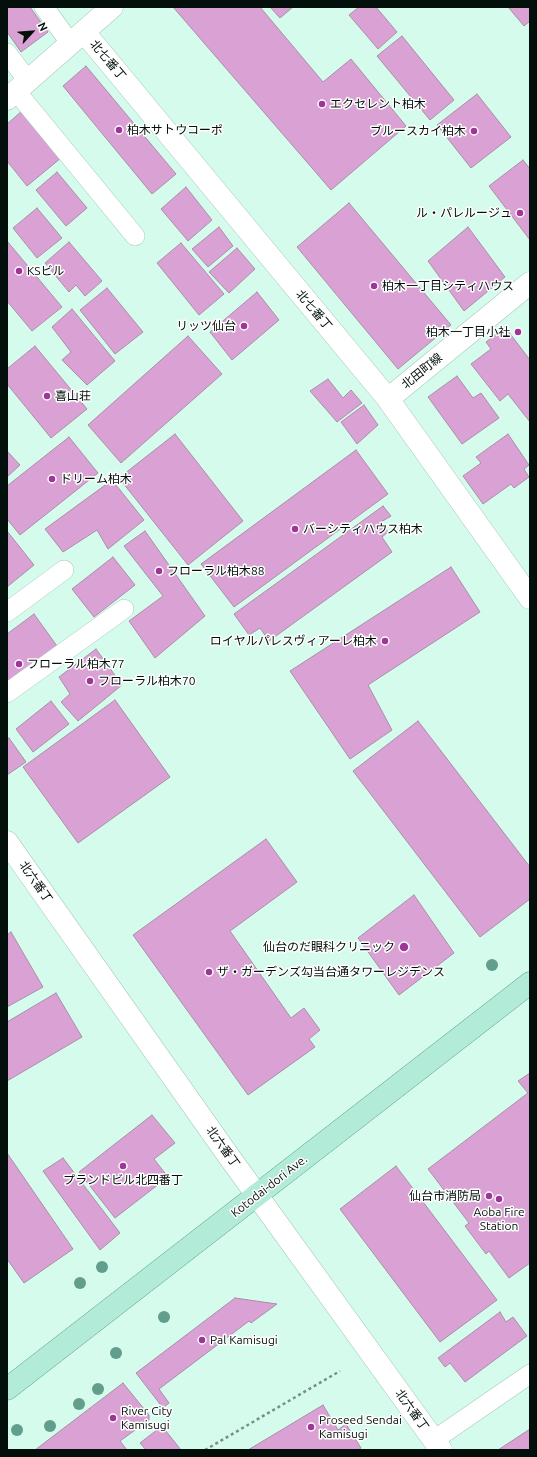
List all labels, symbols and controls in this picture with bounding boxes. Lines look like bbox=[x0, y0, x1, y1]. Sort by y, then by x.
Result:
north arrow bbox=[12, 12, 52, 52]
text: N bbox=[36, 20, 50, 33]
street label: 北七番丁 bbox=[87, 37, 129, 83]
place label: エクセレント柏木 bbox=[330, 97, 426, 111]
marker: エクセレント柏木 bbox=[317, 99, 327, 109]
place label: 柏木サトウコーポ bbox=[127, 123, 223, 137]
place label: ブルースカイ柏木 bbox=[370, 124, 466, 138]
marker: 柏木サトウコーポ bbox=[114, 125, 124, 135]
marker: ブルースカイ柏木 bbox=[469, 126, 479, 136]
place label: ル・パレルージュ bbox=[416, 206, 512, 220]
marker: ル・パレルージュ bbox=[515, 208, 525, 218]
place label: KSビル bbox=[27, 264, 65, 278]
marker: KSビル bbox=[14, 266, 24, 276]
place label: 柏木一丁目シティハウス bbox=[382, 279, 514, 293]
marker: 柏木一丁目シティハウス bbox=[369, 281, 379, 291]
street label: 北七番丁 bbox=[293, 287, 335, 333]
place label: リッツ仙台 bbox=[176, 319, 236, 333]
marker: リッツ仙台 bbox=[239, 321, 249, 331]
place label: 柏木一丁目小社 bbox=[426, 325, 510, 339]
marker: 柏木一丁目小社 bbox=[513, 327, 523, 337]
street label: 北田町線 bbox=[399, 350, 445, 392]
place label: 喜山荘 bbox=[55, 389, 91, 403]
marker: 喜山荘 bbox=[42, 391, 52, 401]
place label: ドリーム柏木 bbox=[60, 472, 132, 486]
marker: ドリーム柏木 bbox=[47, 474, 57, 484]
place label: バーシティハウス柏木 bbox=[303, 522, 423, 536]
marker: バーシティハウス柏木 bbox=[290, 524, 300, 534]
place label: フローラル柏木88 bbox=[167, 564, 265, 578]
marker: フローラル柏木88 bbox=[154, 566, 164, 576]
place label: ロイヤルパレスヴィアーレ柏木 bbox=[210, 634, 377, 648]
marker: ロイヤルパレスヴィアーレ柏木 bbox=[380, 636, 390, 646]
place label: フローラル柏木77 bbox=[27, 657, 125, 671]
marker: フローラル柏木77 bbox=[14, 659, 24, 669]
place label: フローラル柏木70 bbox=[98, 674, 196, 688]
marker: フローラル柏木70 bbox=[85, 676, 95, 686]
street label: 北六番丁 bbox=[16, 858, 56, 906]
place label: 仙台のだ眼科クリニック bbox=[263, 940, 395, 954]
marker: 仙台のだ眼科クリニック bbox=[398, 941, 410, 953]
place label: ザ・ガーデンズ勾当台通タワーレジデンス bbox=[217, 965, 445, 979]
marker: ザ・ガーデンズ勾当台通タワーレジデンス bbox=[204, 967, 214, 977]
street label: 北六番丁 bbox=[203, 1123, 243, 1171]
street label: Kotodai-dori Ave. bbox=[228, 1152, 310, 1220]
marker: プランドビル北四番丁 bbox=[118, 1161, 128, 1171]
place label: プランドビル北四番丁 bbox=[63, 1173, 183, 1187]
place label: 仙台市消防局 bbox=[409, 1189, 481, 1203]
marker: 仙台市消防局 bbox=[484, 1191, 494, 1201]
marker: Aoba Fire Station bbox=[494, 1194, 504, 1204]
place label: Aoba Fire Station bbox=[473, 1205, 525, 1233]
place label: Pal Kamisugi bbox=[210, 1333, 278, 1347]
marker: Pal Kamisugi bbox=[197, 1335, 207, 1345]
street label: 北六番丁 bbox=[392, 1386, 432, 1434]
place label: River City Kamisugi bbox=[121, 1404, 172, 1432]
marker: River City Kamisugi bbox=[108, 1413, 118, 1423]
place label: Proseed Sendai Kamisugi bbox=[319, 1413, 402, 1441]
marker: Proseed Sendai Kamisugi bbox=[306, 1422, 316, 1432]

